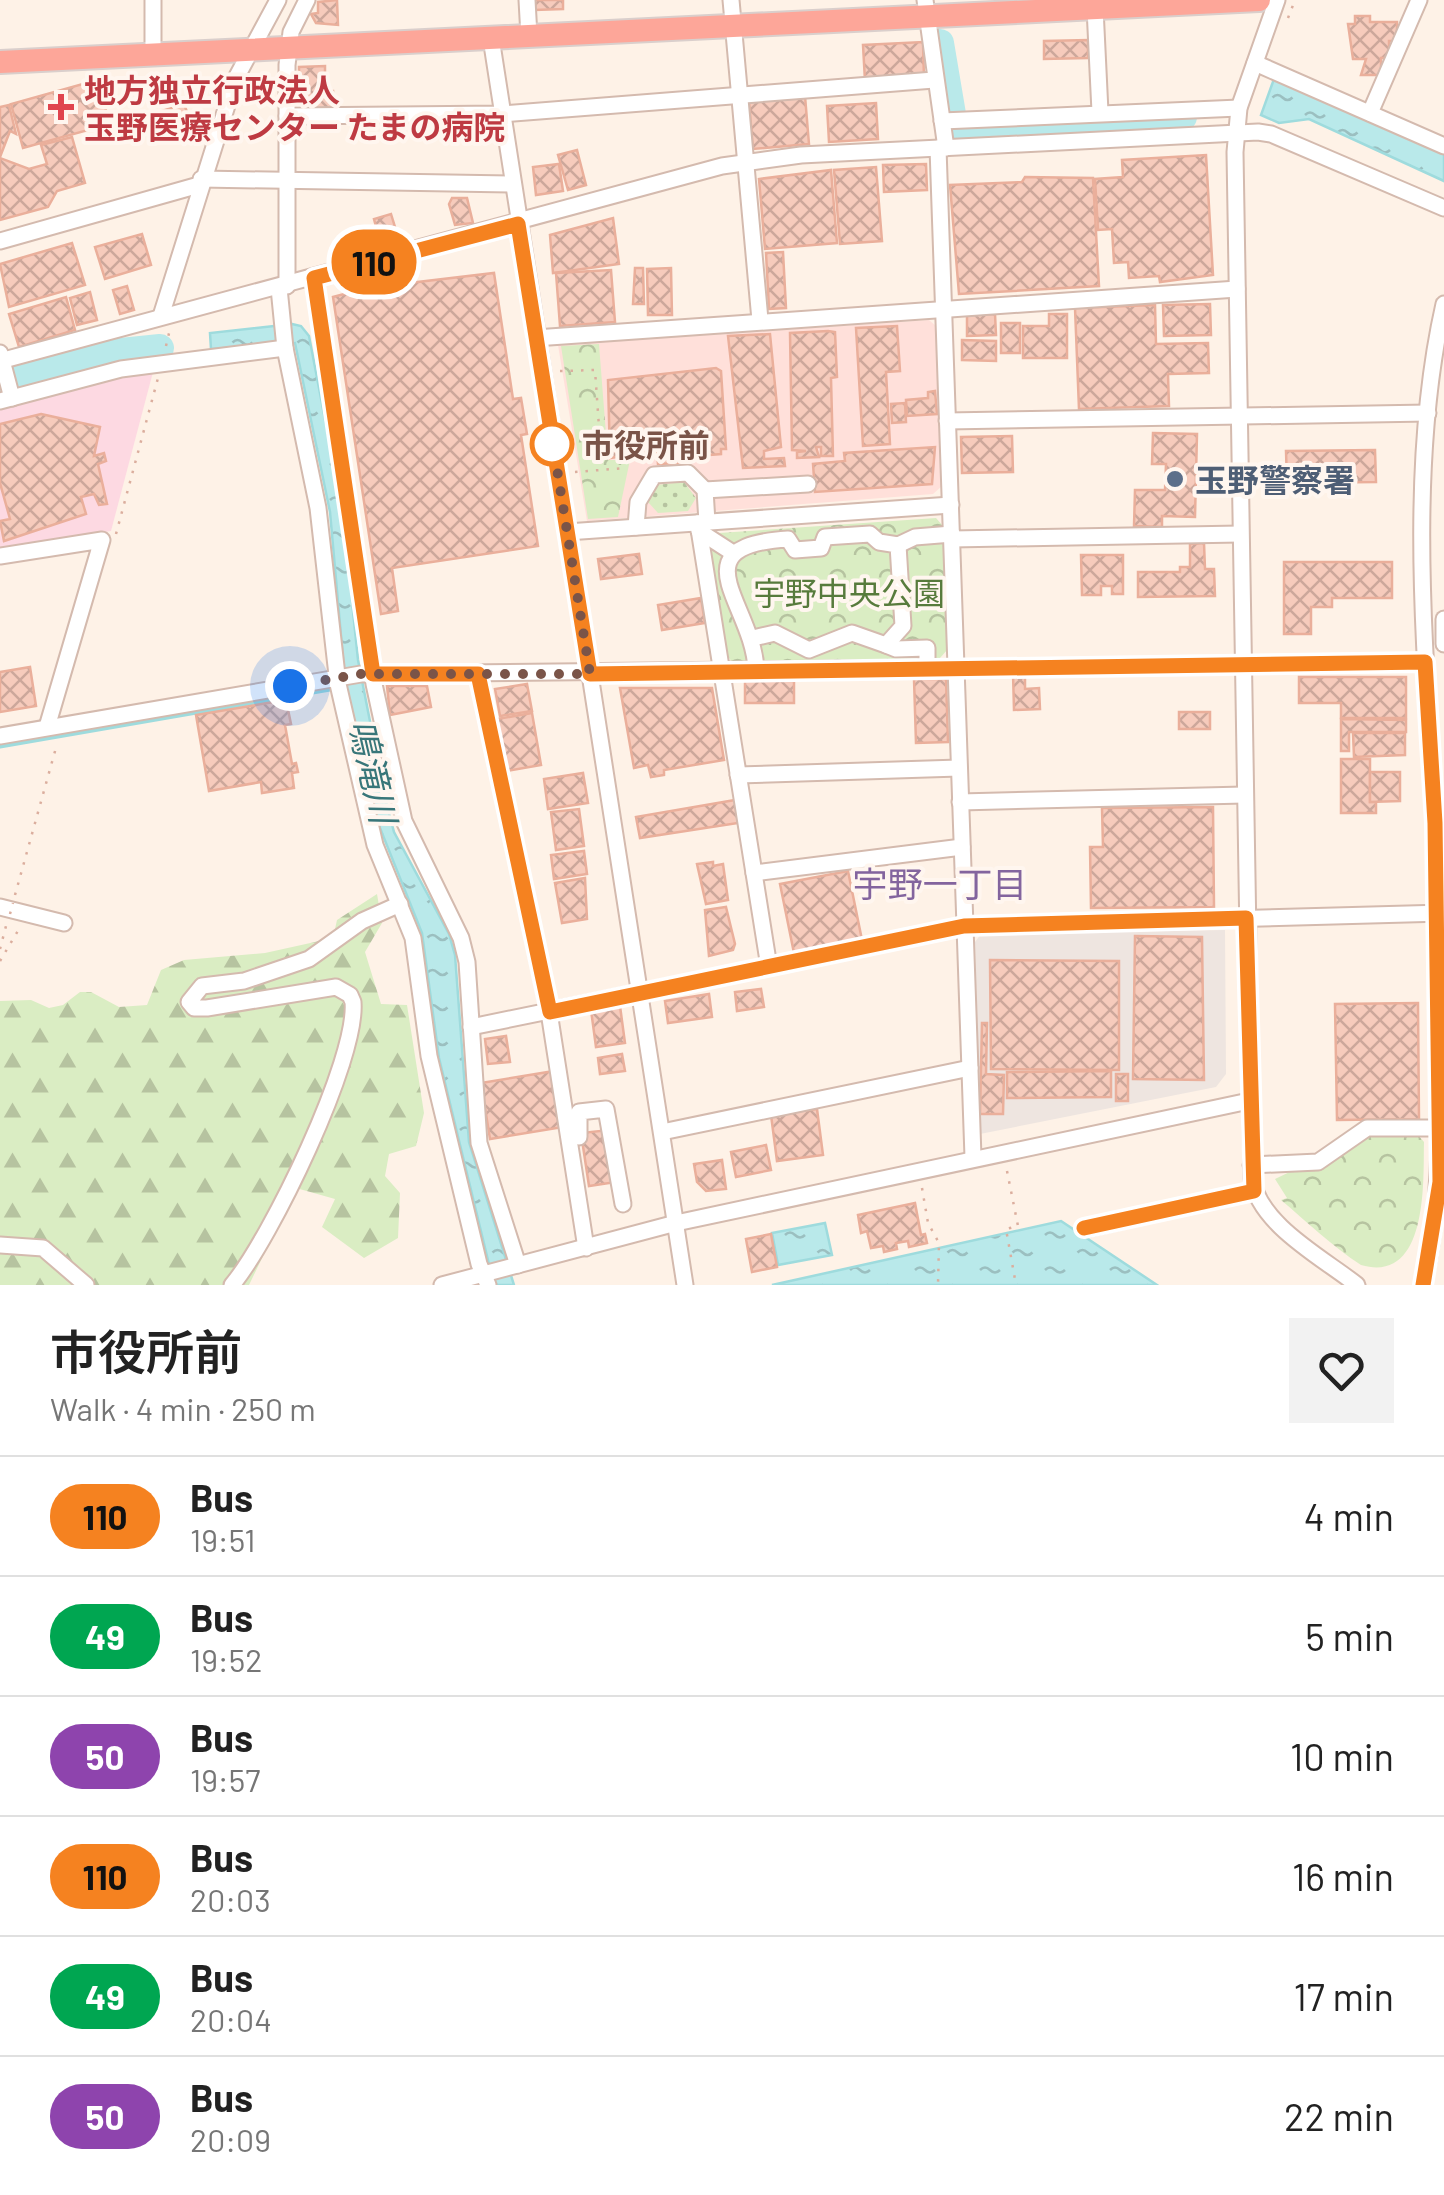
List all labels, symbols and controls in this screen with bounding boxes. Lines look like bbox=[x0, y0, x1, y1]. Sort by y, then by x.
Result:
place label: 地方独立行政法人 玉野医療センター たまの病院 bbox=[84, 70, 505, 145]
marker: 地方独立行政法人 玉野医療センター たまの病院 bbox=[48, 94, 74, 120]
line badge: 110 bbox=[316, 230, 432, 294]
text: 110 bbox=[352, 241, 396, 283]
marker: 市役所前 bbox=[531, 423, 573, 465]
place label: 市役所前 bbox=[582, 425, 710, 463]
place label: 玉野警察署 bbox=[1195, 460, 1355, 498]
marker: 玉野警察署 bbox=[1164, 468, 1186, 490]
park label: 宇野中央公園 bbox=[753, 573, 945, 611]
your location bbox=[265, 661, 315, 711]
water label: 鳴滝川 bbox=[342, 715, 407, 831]
district label: 宇野一丁目 bbox=[852, 862, 1028, 904]
button: heart bbox=[1289, 1318, 1394, 1423]
text: 市役所前 bbox=[50, 1322, 242, 1380]
text: Walk · 4 min · 250 m bbox=[50, 1389, 316, 1427]
text: Bus bbox=[190, 1474, 253, 1520]
text: 4 min bbox=[1304, 1493, 1394, 1539]
text: 110 bbox=[83, 1495, 127, 1537]
text: 19:51 bbox=[190, 1520, 255, 1558]
text: Bus bbox=[190, 1594, 253, 1640]
text: 5 min bbox=[1305, 1613, 1394, 1659]
text: 49 bbox=[85, 1615, 125, 1657]
text: 19:52 bbox=[190, 1640, 262, 1678]
text: Bus bbox=[190, 1714, 253, 1760]
text: 10 min bbox=[1290, 1733, 1394, 1779]
text: 50 bbox=[86, 1735, 124, 1777]
text: 19:57 bbox=[190, 1760, 260, 1798]
text: Bus bbox=[190, 1834, 253, 1880]
text: 16 min bbox=[1292, 1853, 1394, 1899]
text: 110 bbox=[83, 1855, 127, 1897]
text: 20:03 bbox=[190, 1880, 271, 1918]
text: Bus bbox=[190, 1954, 253, 2000]
text: 17 min bbox=[1294, 1973, 1394, 2019]
text: 49 bbox=[85, 1975, 125, 2017]
text: 20:04 bbox=[190, 2000, 272, 2038]
text: Bus bbox=[190, 2074, 253, 2120]
text: 22 min bbox=[1284, 2093, 1394, 2139]
text: 50 bbox=[86, 2095, 124, 2137]
text: 20:09 bbox=[190, 2120, 271, 2158]

